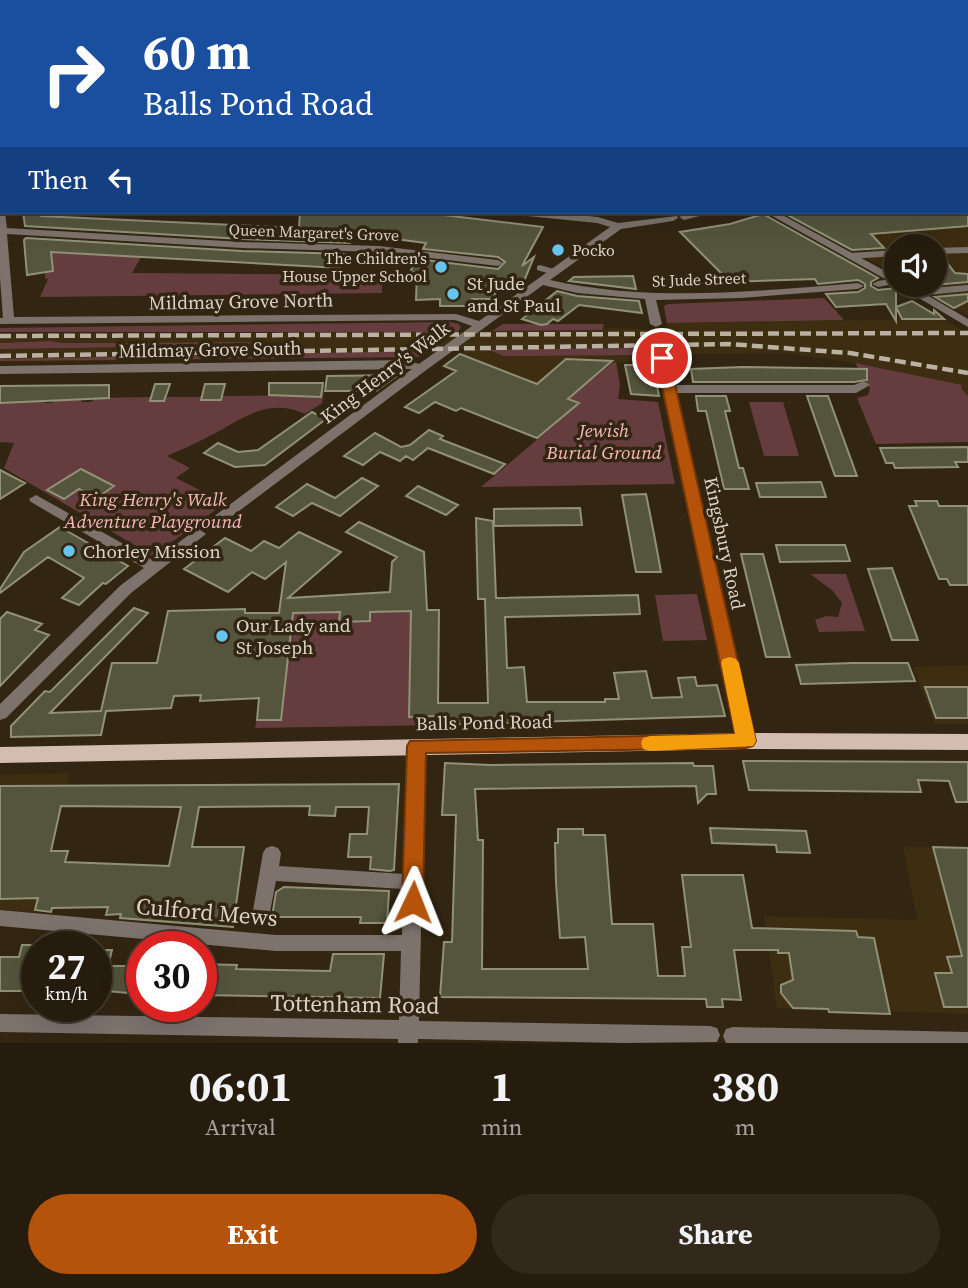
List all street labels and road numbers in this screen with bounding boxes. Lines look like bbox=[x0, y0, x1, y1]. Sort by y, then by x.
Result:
street label: Queen Margaret's Grove bbox=[228, 218, 400, 246]
street label: St Jude Street bbox=[652, 266, 747, 292]
street label: Mildmay Grove North bbox=[148, 286, 334, 316]
street label: King Henry's Walk bbox=[315, 314, 455, 429]
street label: Mildmay Grove South bbox=[118, 334, 302, 364]
street label: Kingsbury Road bbox=[698, 474, 752, 612]
street label: Balls Pond Road bbox=[415, 708, 553, 736]
street label: Culford Mews bbox=[135, 890, 279, 934]
street label: Tottenham Road bbox=[270, 987, 440, 1021]

